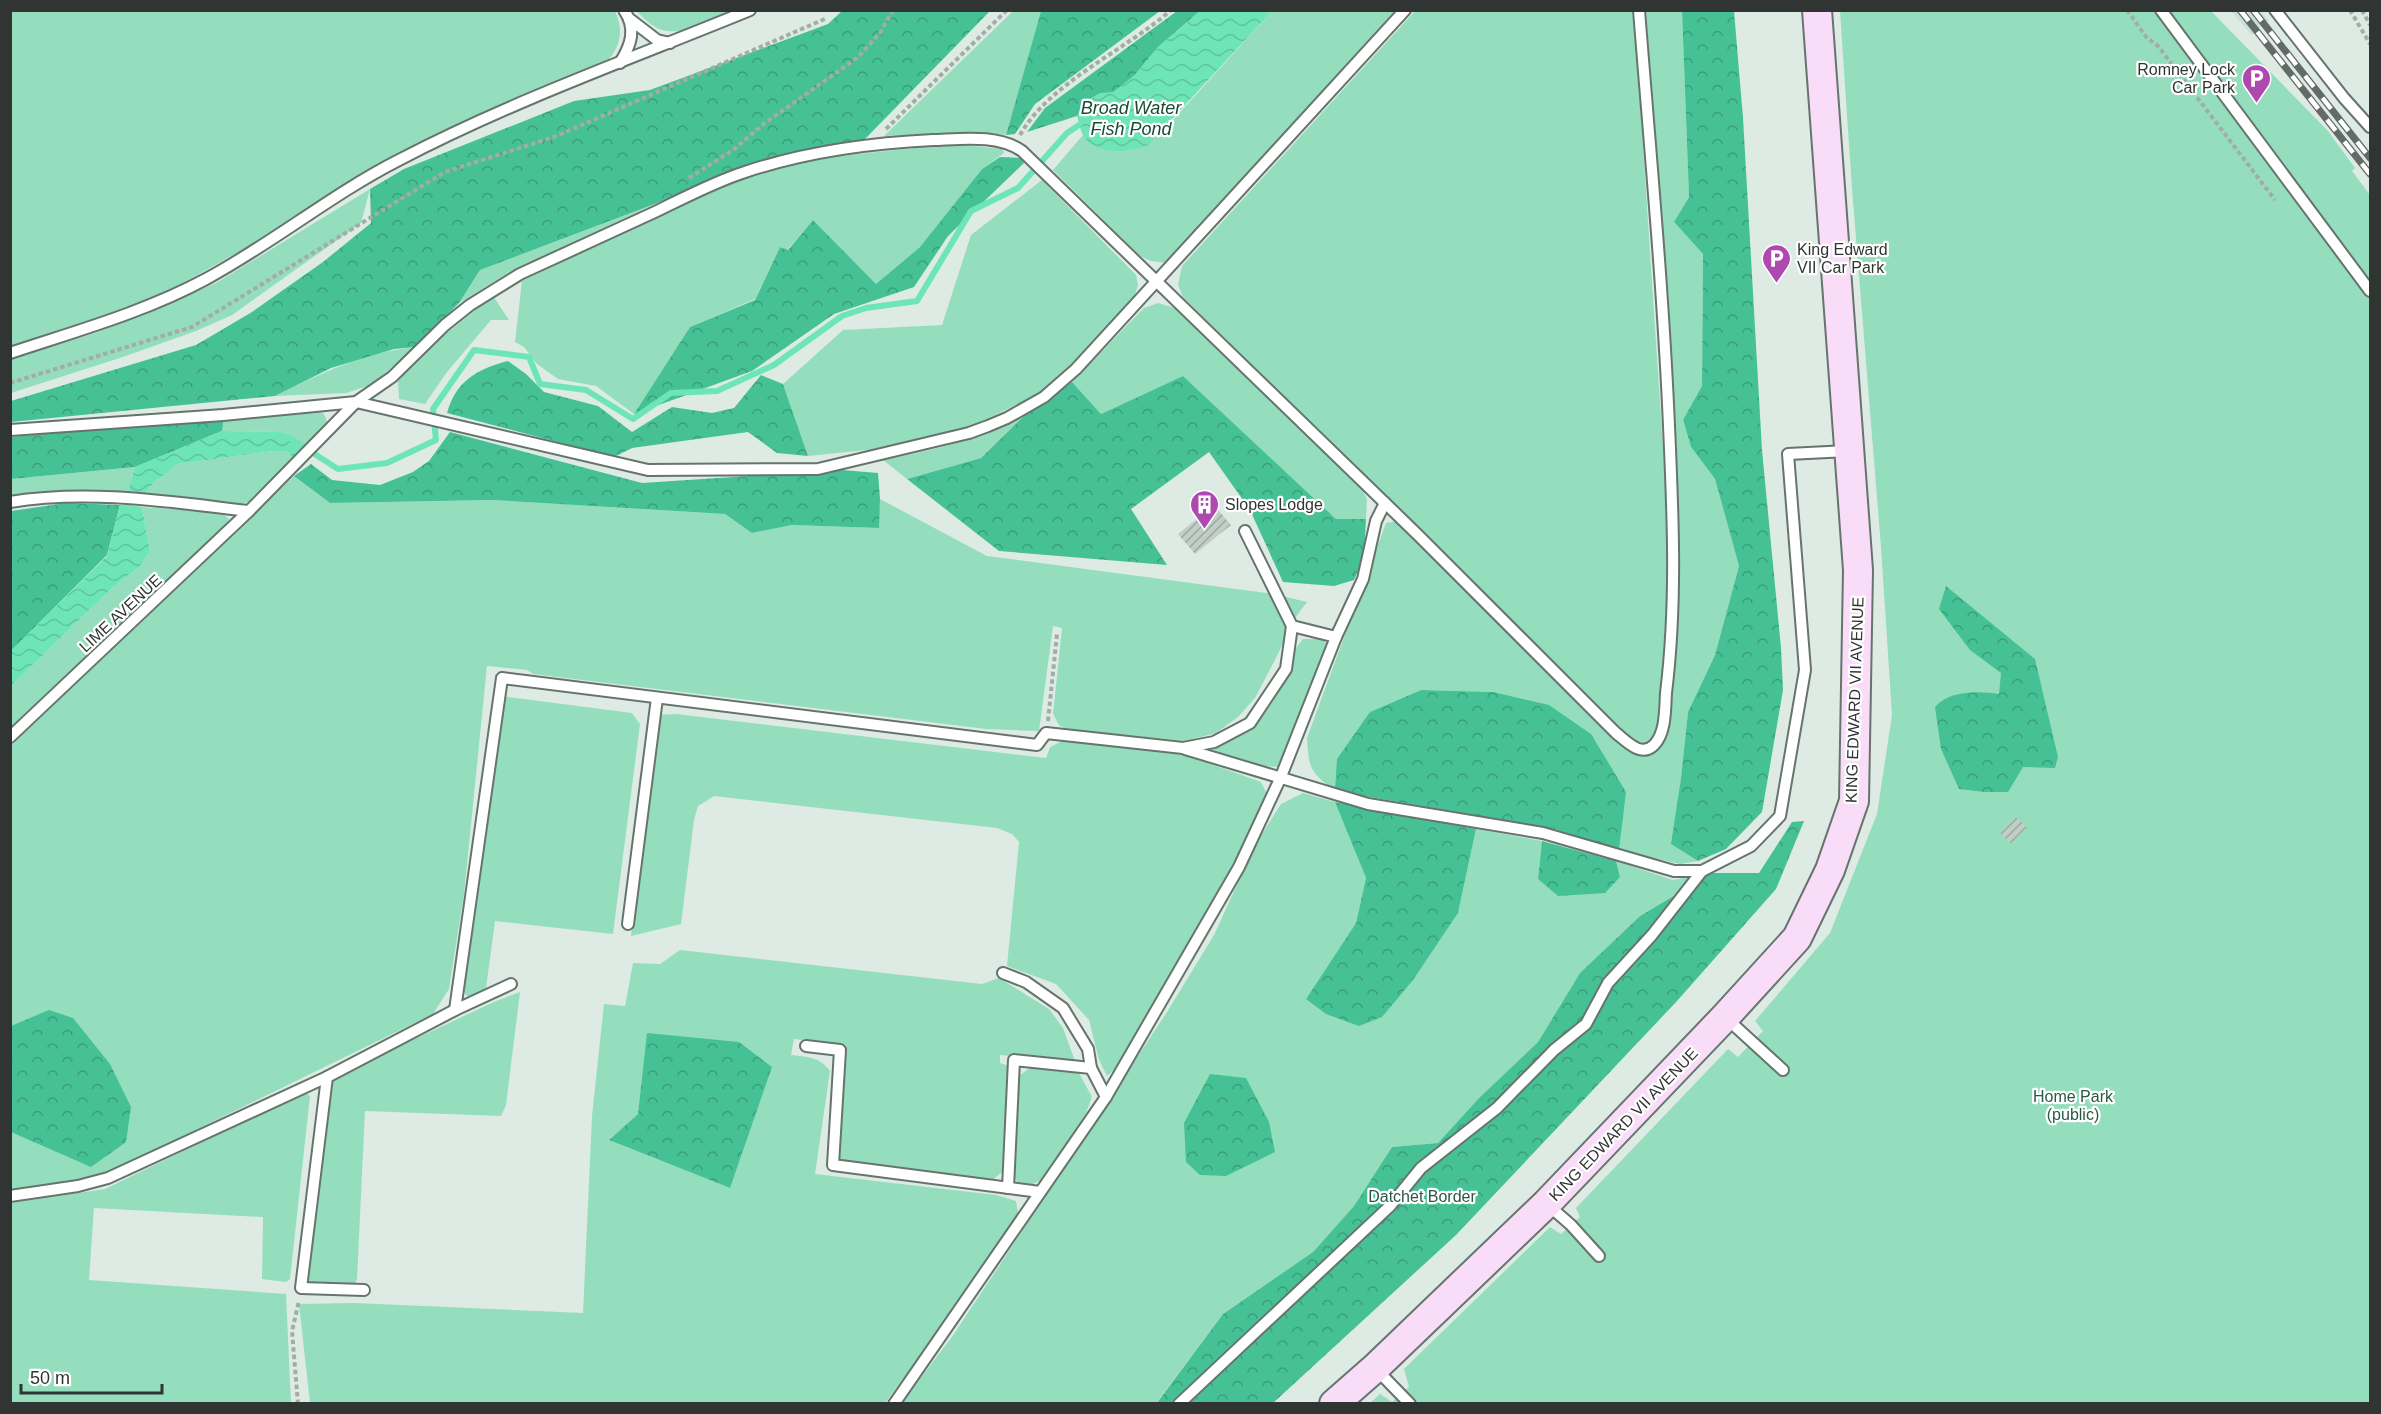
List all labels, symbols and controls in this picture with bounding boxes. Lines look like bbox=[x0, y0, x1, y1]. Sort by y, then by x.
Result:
place label: Romney Lock Car Park bbox=[2137, 61, 2236, 96]
parking icon: Romney Lock Car Park bbox=[2240, 62, 2272, 104]
water label: Broad Water Fish Pond bbox=[1081, 98, 1182, 139]
place label: King Edward VII Car Park bbox=[1797, 241, 1888, 276]
parking icon: King Edward VII Car Park bbox=[1760, 242, 1792, 284]
building icon: Slopes Lodge bbox=[1188, 488, 1220, 530]
place label: Slopes Lodge bbox=[1225, 496, 1323, 513]
street label: LIME AVENUE bbox=[76, 571, 165, 656]
street label: KING EDWARD VII AVENUE bbox=[1842, 597, 1867, 803]
street label: KING EDWARD VII AVENUE bbox=[1546, 1044, 1701, 1204]
park label: Home Park (public) bbox=[2033, 1088, 2114, 1123]
park label: Datchet Border bbox=[1368, 1188, 1476, 1205]
scale bar bbox=[21, 1357, 162, 1395]
text: 50 m bbox=[30, 1368, 70, 1388]

